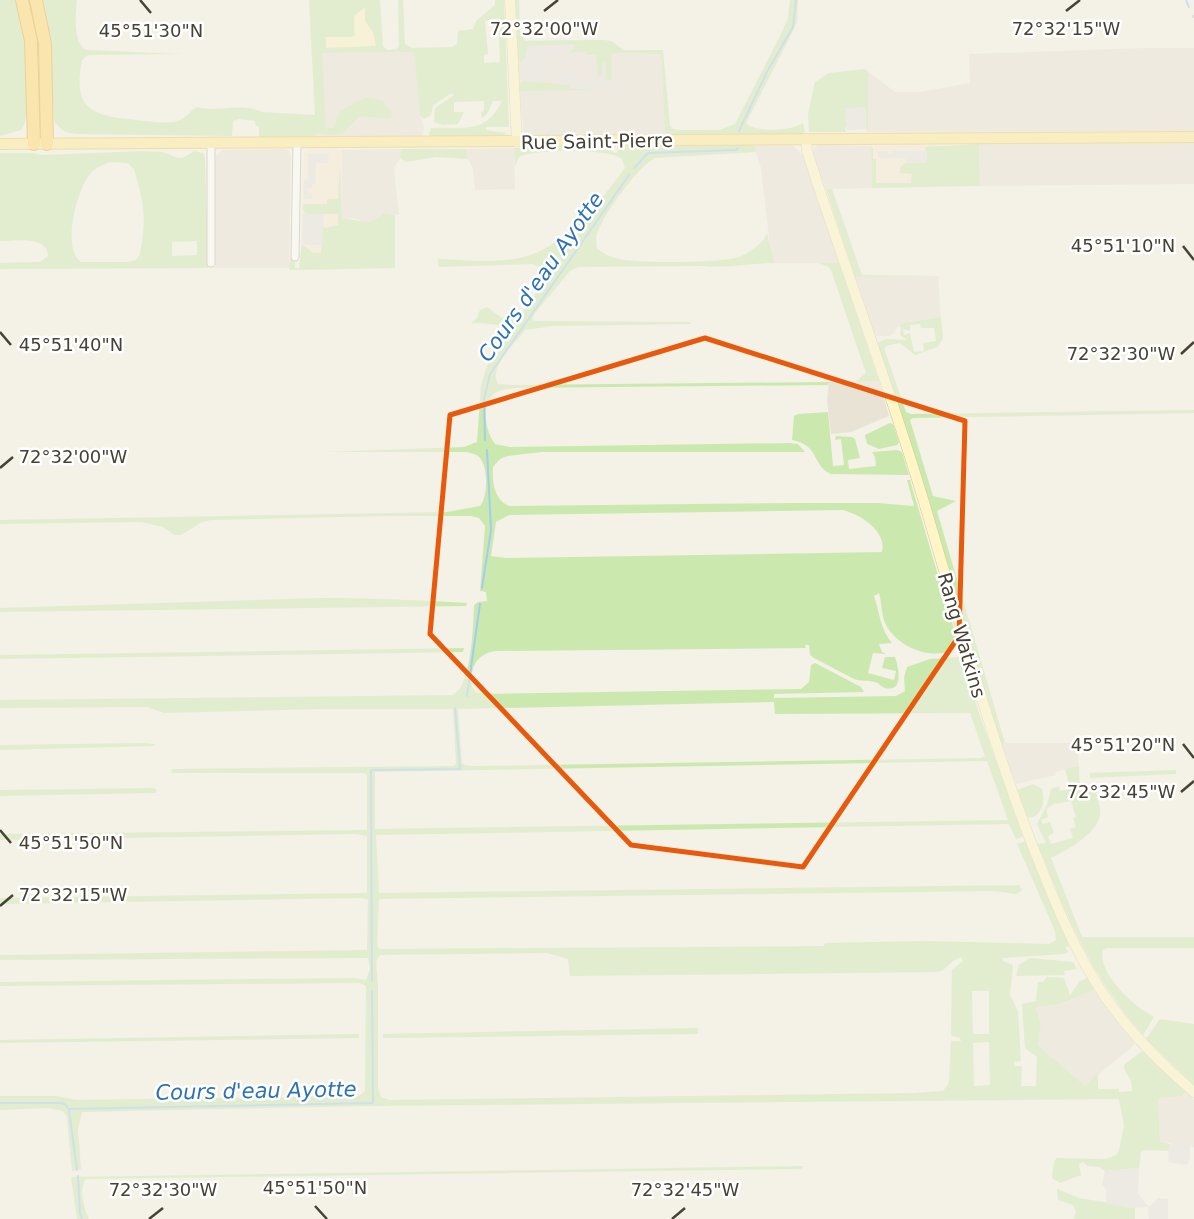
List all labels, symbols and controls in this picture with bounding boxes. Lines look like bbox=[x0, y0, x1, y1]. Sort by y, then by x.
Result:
text: 72°32'00"W bbox=[490, 18, 599, 39]
text: 72°32'15"W bbox=[1012, 18, 1121, 39]
text: 45°51'30"N bbox=[99, 20, 203, 41]
street label: Rue Saint-Pierre bbox=[521, 129, 673, 153]
water label: Cours d'eau Ayotte bbox=[474, 188, 608, 366]
text: 45°51'10"N bbox=[1071, 235, 1175, 256]
text: 45°51'40"N bbox=[19, 334, 123, 355]
text: 72°32'30"W bbox=[1067, 343, 1176, 364]
text: 72°32'00"W bbox=[19, 446, 128, 467]
street label: Rang Watkins bbox=[934, 570, 990, 700]
text: 45°51'20"N bbox=[1071, 734, 1175, 755]
text: 72°32'45"W bbox=[1067, 781, 1176, 802]
text: 45°51'50"N bbox=[19, 832, 123, 853]
text: 72°32'15"W bbox=[19, 884, 128, 905]
water label: Cours d'eau Ayotte bbox=[155, 1077, 357, 1105]
text: 45°51'50"N bbox=[263, 1177, 367, 1198]
text: 72°32'30"W bbox=[109, 1179, 218, 1200]
text: 72°32'45"W bbox=[631, 1179, 740, 1200]

